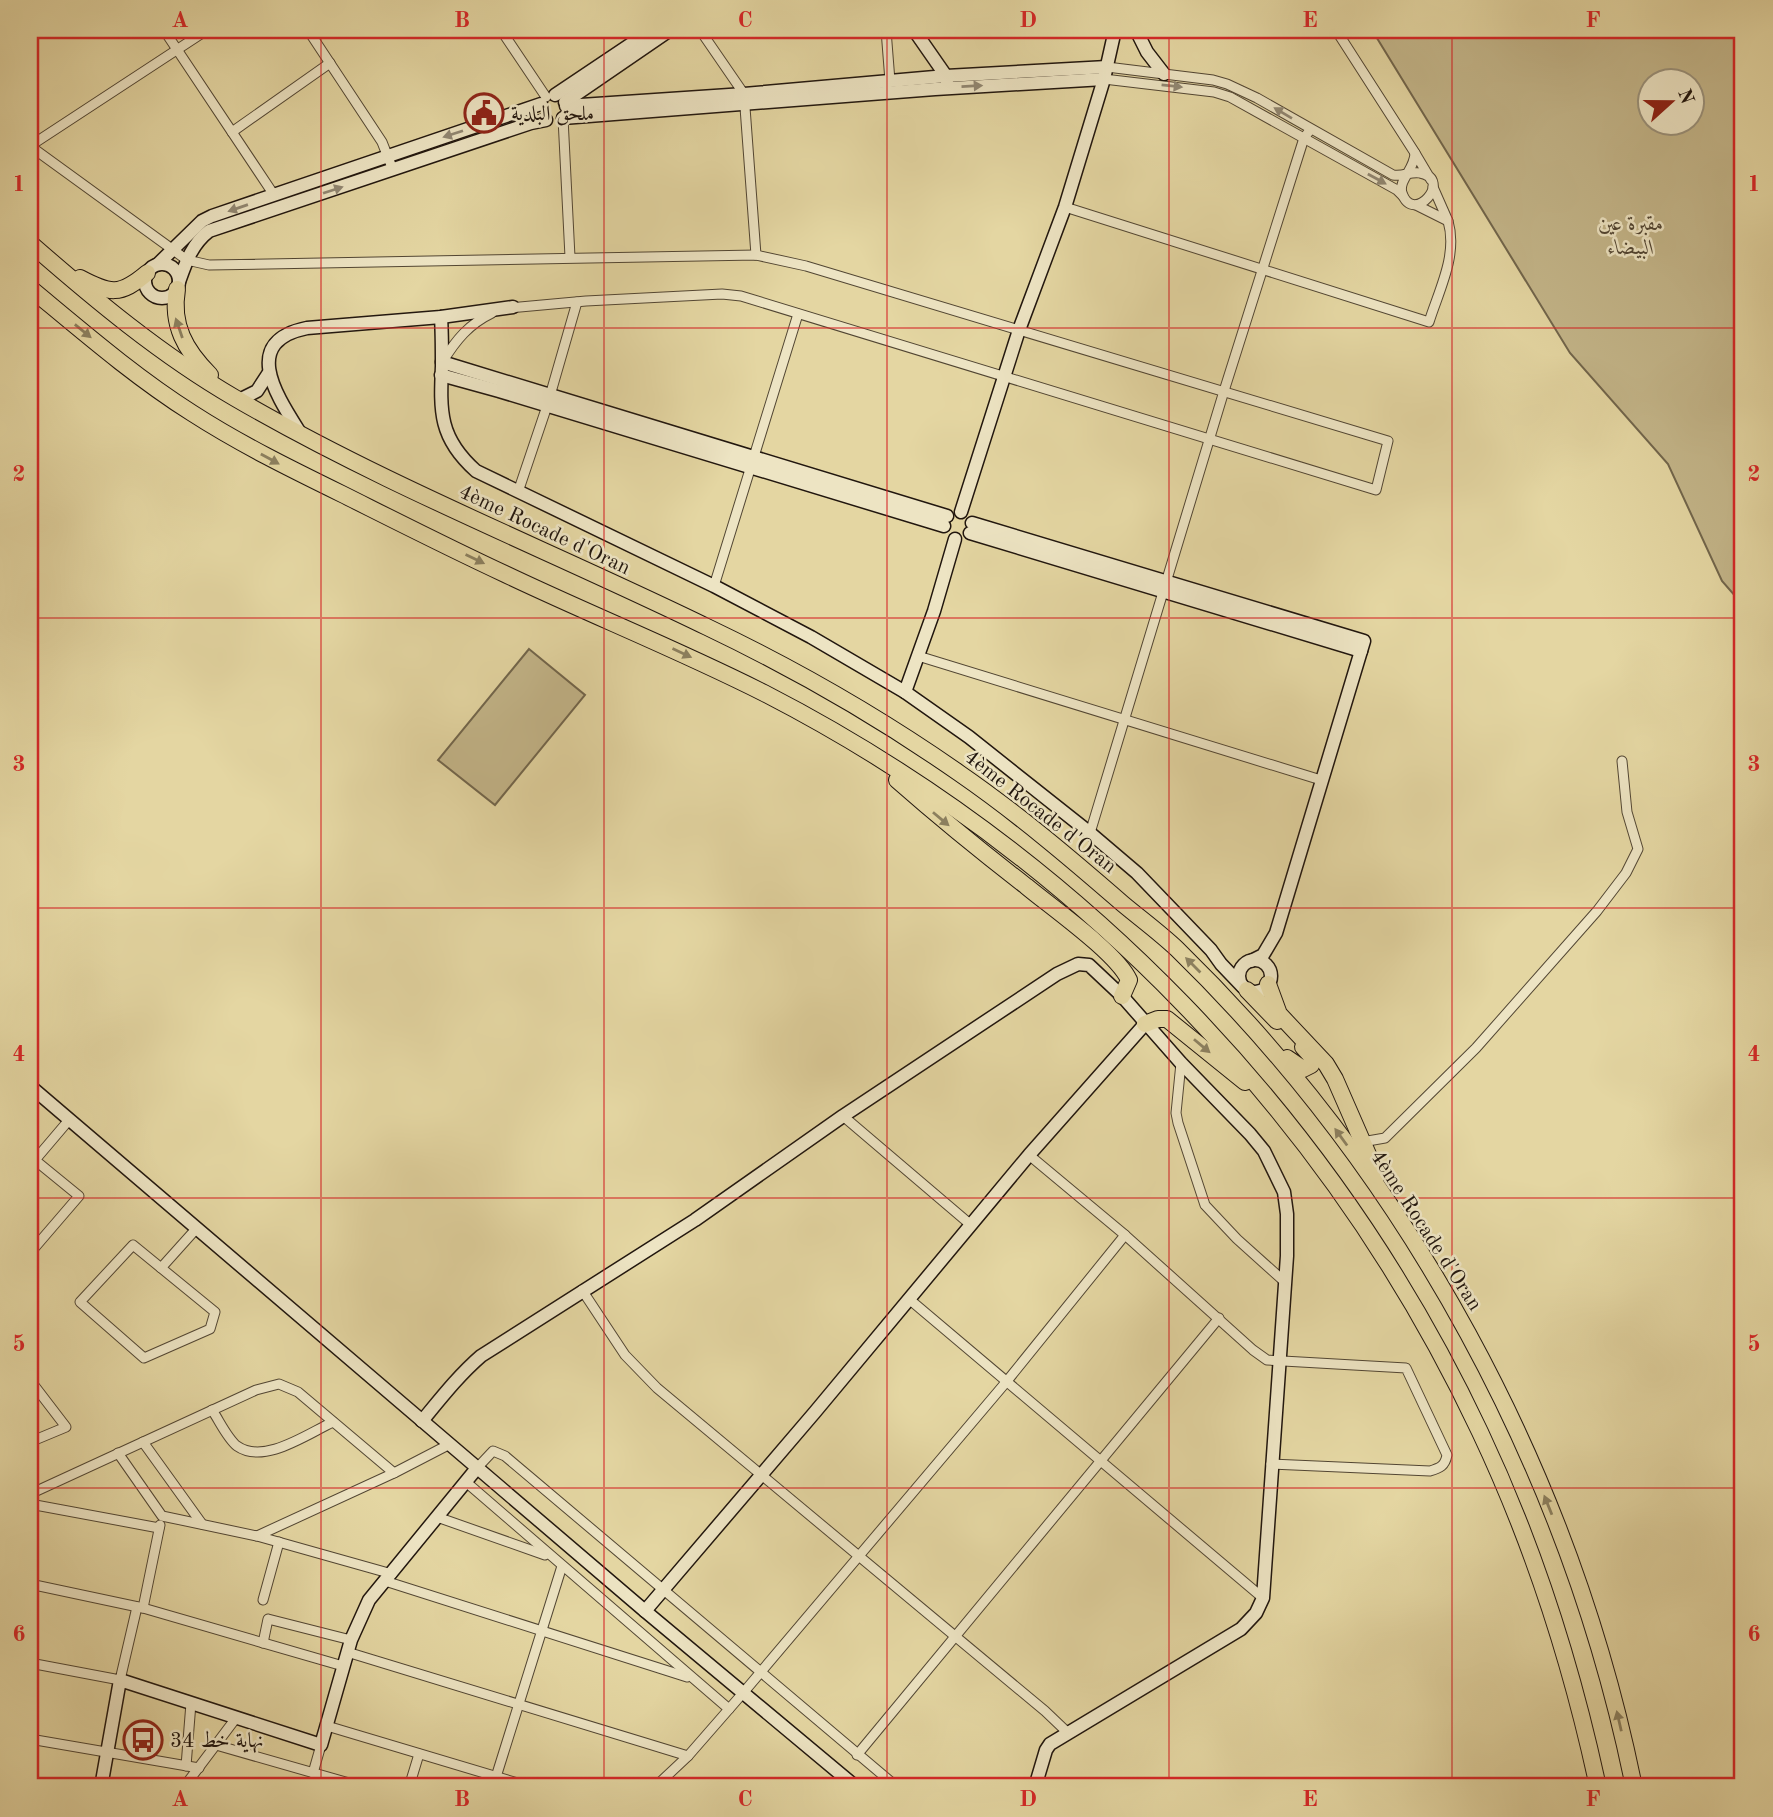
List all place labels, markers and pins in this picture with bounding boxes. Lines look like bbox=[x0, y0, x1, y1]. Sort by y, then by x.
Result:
public building icon: ملحق البلدية bbox=[463, 92, 505, 134]
place label: ملحق البلدية bbox=[511, 104, 594, 126]
bus stop icon: نهاية خط 34 bbox=[122, 1719, 164, 1761]
place label: نهاية خط 34 bbox=[170, 1730, 264, 1754]

